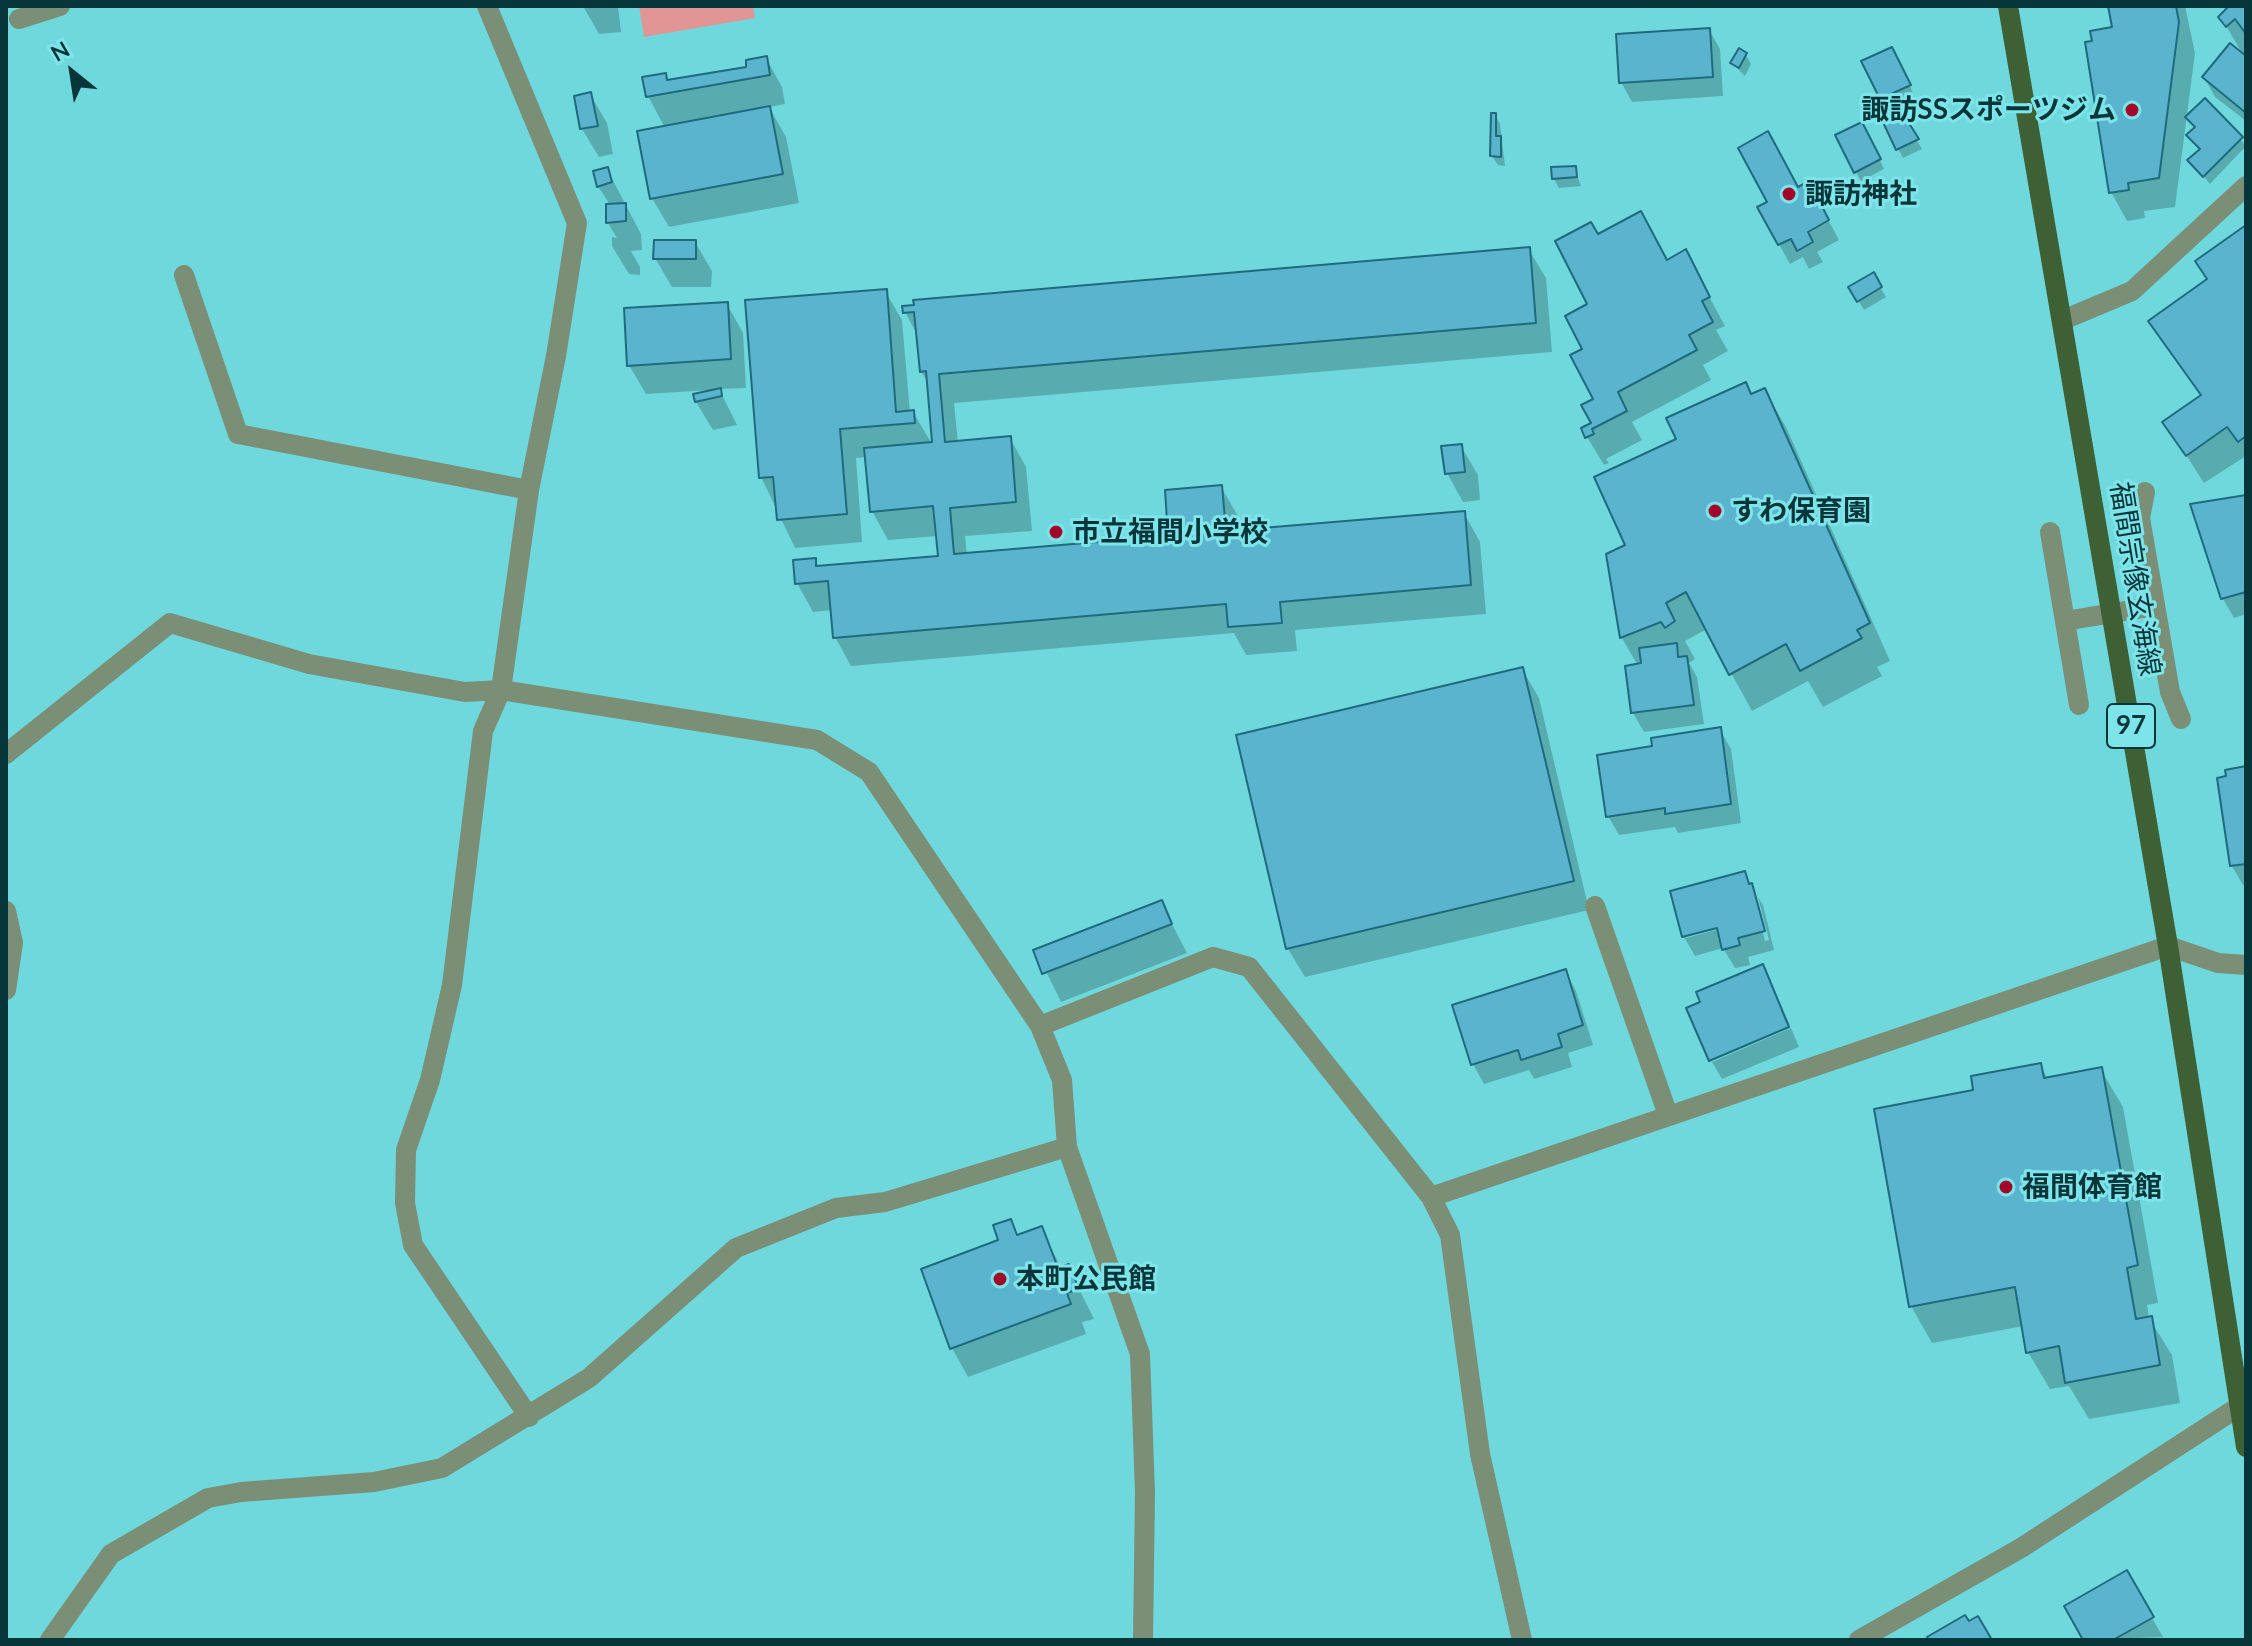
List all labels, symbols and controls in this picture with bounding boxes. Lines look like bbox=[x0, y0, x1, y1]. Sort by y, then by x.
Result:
north arrow bbox=[32, 32, 112, 112]
text: N bbox=[46, 35, 74, 67]
place label: 諏訪SSスポーツジム bbox=[1861, 93, 2116, 127]
marker: 諏訪SSスポーツジム bbox=[2123, 101, 2141, 119]
place label: 諏訪神社 bbox=[1805, 177, 1917, 211]
marker: 諏訪神社 bbox=[1780, 185, 1798, 203]
street label: 福間宗像玄海線 bbox=[2103, 480, 2167, 678]
place label: すわ保育園 bbox=[1731, 494, 1871, 528]
marker: すわ保育園 bbox=[1706, 502, 1724, 520]
place label: 市立福間小学校 bbox=[1072, 515, 1268, 549]
marker: 市立福間小学校 bbox=[1047, 523, 1065, 541]
road number: 97 bbox=[2107, 704, 2155, 748]
place label: 福間体育館 bbox=[2022, 1170, 2162, 1204]
marker: 福間体育館 bbox=[1997, 1178, 2015, 1196]
place label: 本町公民館 bbox=[1016, 1262, 1156, 1296]
marker: 本町公民館 bbox=[991, 1270, 1009, 1288]

